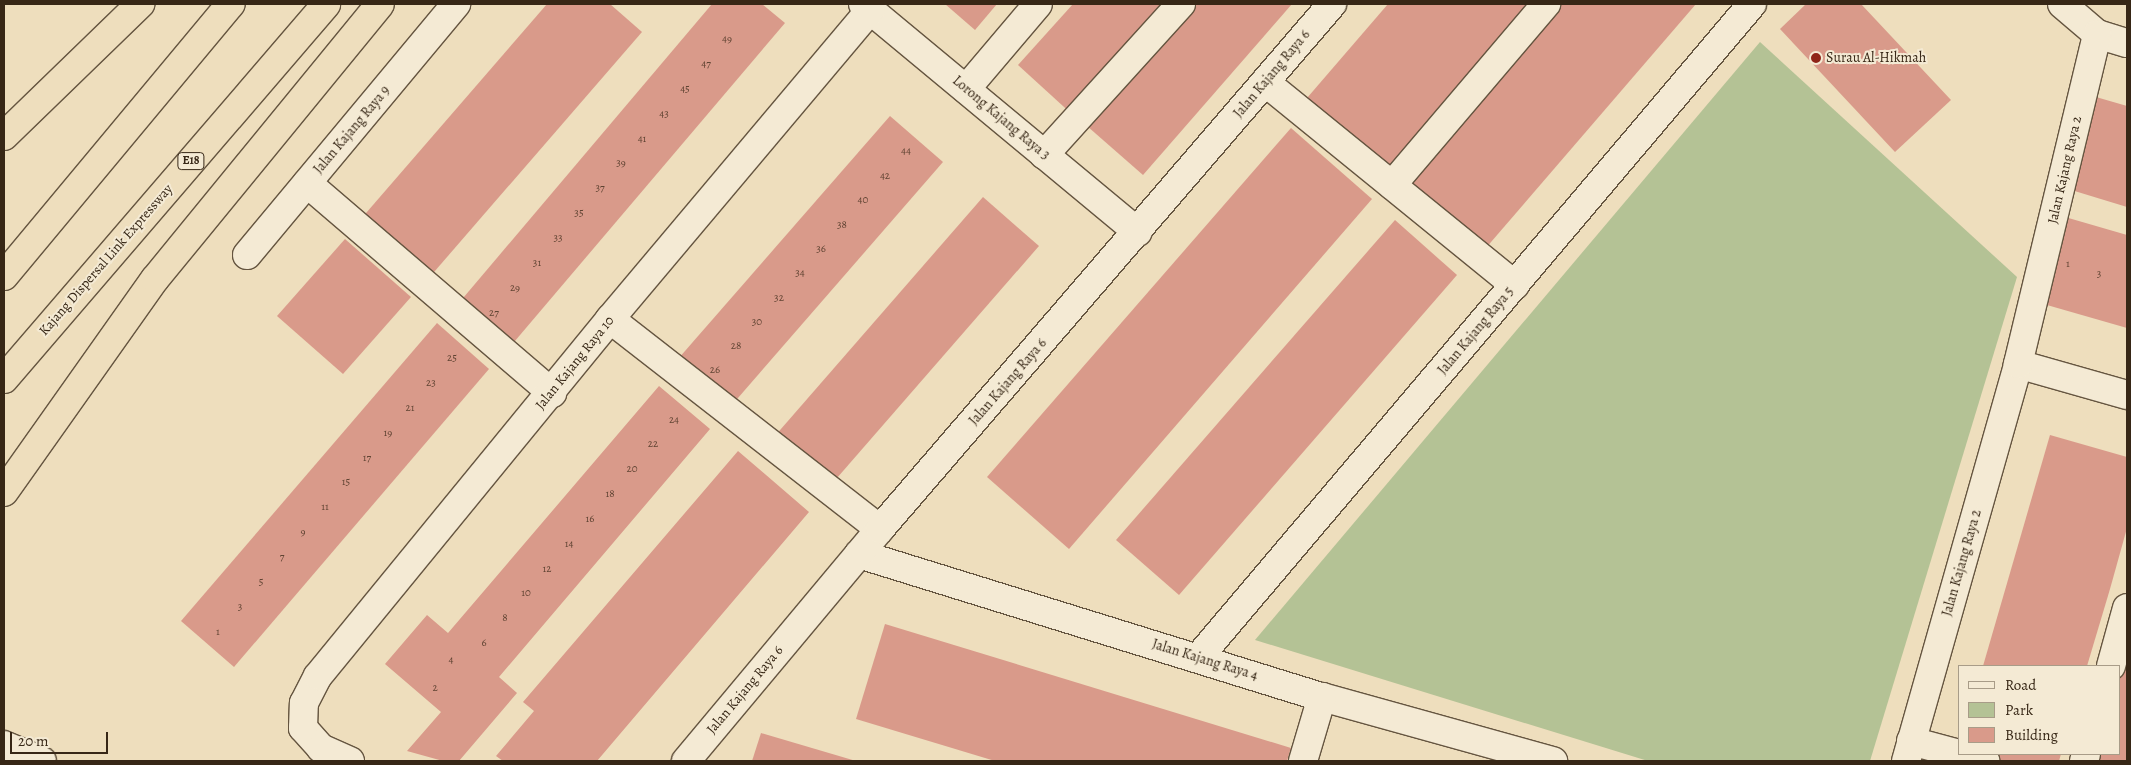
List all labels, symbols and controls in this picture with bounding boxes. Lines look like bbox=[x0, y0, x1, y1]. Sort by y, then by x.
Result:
street label: Jalan Kajang Raya 6 bbox=[1230, 26, 1314, 122]
house number: 49 bbox=[722, 32, 732, 46]
place label: Surau Al-Hikmah bbox=[1826, 50, 1926, 66]
marker: Surau Al-Hikmah bbox=[1810, 52, 1822, 64]
house number: 47 bbox=[701, 57, 711, 71]
street label: Lorong Kajang Raya 3 bbox=[949, 72, 1053, 164]
street label: Jalan Kajang Raya 9 bbox=[310, 82, 394, 178]
house number: 45 bbox=[680, 82, 690, 96]
house number: 43 bbox=[659, 107, 669, 121]
street label: Jalan Kajang Raya 2 bbox=[2044, 114, 2086, 226]
house number: 41 bbox=[638, 132, 646, 146]
house number: 44 bbox=[901, 144, 911, 158]
road number: E18 bbox=[177, 152, 205, 170]
house number: 39 bbox=[616, 156, 626, 170]
house number: 42 bbox=[880, 169, 890, 183]
street label: Kajang Dispersal Link Expressway bbox=[36, 181, 176, 339]
house number: 37 bbox=[595, 181, 605, 195]
house number: 40 bbox=[858, 193, 868, 207]
house number: 35 bbox=[574, 206, 584, 220]
house number: 38 bbox=[837, 218, 847, 232]
house number: 33 bbox=[553, 231, 563, 245]
house number: 36 bbox=[816, 242, 826, 256]
house number: 31 bbox=[533, 256, 541, 270]
house number: 1 bbox=[2066, 257, 2070, 271]
house number: 34 bbox=[795, 266, 805, 280]
house number: 3 bbox=[2097, 267, 2101, 281]
house number: 29 bbox=[510, 281, 520, 295]
street label: Jalan Kajang Raya 5 bbox=[1434, 284, 1518, 378]
house number: 32 bbox=[774, 291, 784, 305]
house number: 27 bbox=[489, 306, 499, 320]
street label: Jalan Kajang Raya 10 bbox=[532, 313, 618, 413]
house number: 30 bbox=[752, 315, 762, 329]
street label: Jalan Kajang Raya 6 bbox=[966, 335, 1050, 429]
house number: 28 bbox=[731, 339, 741, 353]
house number: 25 bbox=[447, 351, 457, 365]
house number: 26 bbox=[710, 363, 720, 377]
house number: 23 bbox=[426, 376, 436, 390]
house number: 21 bbox=[406, 401, 414, 415]
house number: 24 bbox=[669, 413, 679, 427]
house number: 19 bbox=[384, 426, 392, 440]
house number: 22 bbox=[648, 437, 658, 451]
house number: 17 bbox=[363, 451, 371, 465]
house number: 20 bbox=[626, 462, 638, 476]
house number: 15 bbox=[342, 475, 350, 489]
house number: 18 bbox=[605, 487, 615, 501]
house number: 11 bbox=[321, 500, 329, 514]
street label: Jalan Kajang Raya 2 bbox=[1939, 508, 1985, 618]
house number: 16 bbox=[586, 512, 594, 526]
house number: 9 bbox=[300, 525, 306, 539]
house number: 14 bbox=[565, 537, 573, 551]
house number: 7 bbox=[280, 550, 284, 564]
house number: 12 bbox=[543, 562, 551, 576]
house number: 5 bbox=[259, 575, 263, 589]
house number: 10 bbox=[521, 586, 531, 600]
house number: 3 bbox=[238, 600, 242, 614]
house number: 8 bbox=[502, 611, 508, 625]
house number: 1 bbox=[216, 625, 220, 639]
house number: 6 bbox=[481, 636, 487, 650]
street label: Jalan Kajang Raya 4 bbox=[1150, 636, 1260, 684]
street label: Jalan Kajang Raya 6 bbox=[703, 642, 787, 738]
house number: 4 bbox=[449, 653, 453, 667]
legend bbox=[1958, 665, 2121, 755]
text: Road bbox=[2005, 675, 2036, 695]
house number: 2 bbox=[432, 681, 438, 695]
text: Park bbox=[2005, 700, 2033, 720]
scale bar bbox=[12, 722, 110, 754]
text: Building bbox=[2005, 725, 2058, 745]
text: 20 m bbox=[18, 731, 49, 751]

